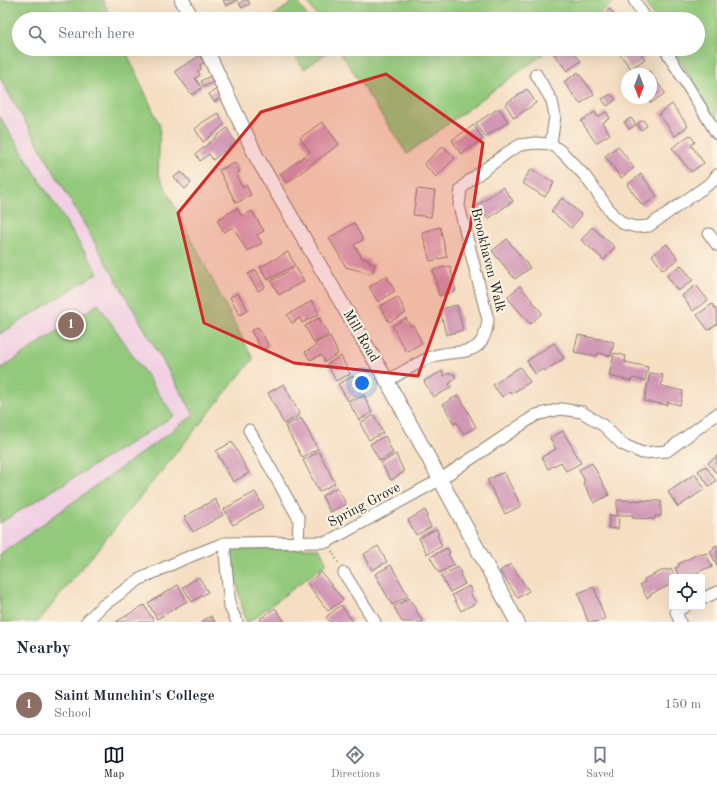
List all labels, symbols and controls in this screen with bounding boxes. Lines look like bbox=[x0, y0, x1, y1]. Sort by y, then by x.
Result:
search box bbox=[12, 12, 705, 56]
icon: search bbox=[26, 23, 48, 45]
text: Search here bbox=[58, 27, 135, 42]
north arrow bbox=[621, 68, 657, 104]
street label: Brookhaven Walk bbox=[468, 206, 508, 314]
street label: Mill Road bbox=[340, 307, 382, 365]
pin: 1 bbox=[58, 310, 84, 340]
your location bbox=[352, 373, 372, 393]
street label: Spring Grove bbox=[325, 480, 403, 530]
map controls bbox=[669, 574, 705, 610]
button: locate bbox=[669, 574, 705, 610]
text: Nearby bbox=[16, 640, 71, 657]
text: Saint Munchin's College bbox=[54, 689, 215, 704]
text: 1 bbox=[25, 698, 33, 711]
text: 150 m bbox=[664, 698, 701, 711]
text: School bbox=[54, 707, 91, 720]
tab: Map bbox=[103, 744, 125, 782]
tab: Directions bbox=[331, 744, 380, 782]
tab: Saved bbox=[586, 744, 614, 782]

